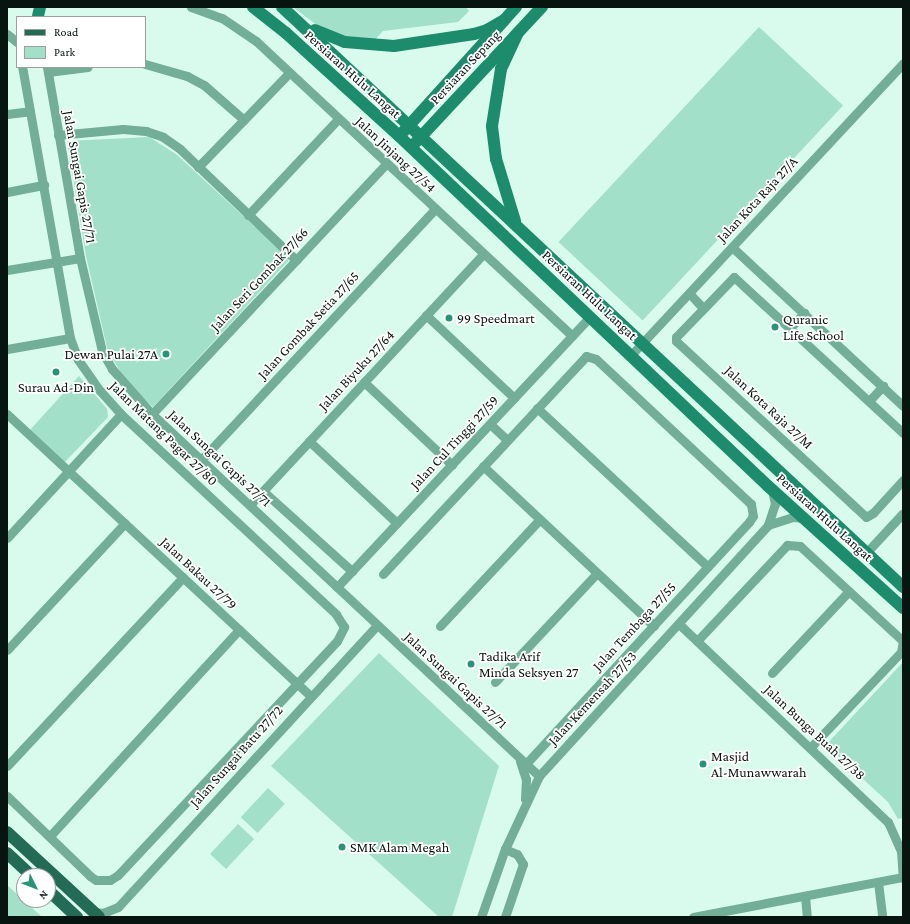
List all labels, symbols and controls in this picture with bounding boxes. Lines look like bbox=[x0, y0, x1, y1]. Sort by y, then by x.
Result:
legend bbox=[16, 16, 146, 68]
text: Road bbox=[54, 25, 78, 39]
street label: Persiaran Hulu Langat bbox=[301, 26, 405, 122]
street label: Persiaran Sepang bbox=[426, 26, 504, 108]
text: Park bbox=[54, 45, 75, 59]
street label: Jalan Sungai Gapis 27/71 bbox=[60, 109, 100, 245]
street label: Jalan Jinjang 27/54 bbox=[352, 112, 440, 196]
street label: Jalan Kota Raja 27/A bbox=[713, 153, 801, 245]
street label: Jalan Seri Gombak 27/66 bbox=[207, 224, 311, 334]
street label: Persiaran Hulu Langat bbox=[539, 247, 641, 343]
street label: Jalan Gombak Setia 27/65 bbox=[254, 268, 362, 382]
place label: 99 Speedmart bbox=[457, 310, 535, 326]
place label: Quranic Life School bbox=[783, 311, 844, 344]
marker: 99 Speedmart bbox=[444, 313, 454, 323]
marker: Quranic Life School bbox=[770, 322, 780, 332]
street label: Jalan Biyuku 27/64 bbox=[314, 326, 398, 414]
place label: Dewan Pulai 27A bbox=[64, 346, 158, 362]
marker: Dewan Pulai 27A bbox=[161, 349, 171, 359]
street label: Jalan Kota Raja 27/M bbox=[721, 362, 817, 452]
marker: Surau Ad-Din bbox=[51, 367, 61, 377]
street label: Jalan Matang Pagar 27/80 bbox=[107, 377, 221, 489]
place label: Surau Ad-Din bbox=[18, 379, 94, 395]
street label: Jalan Cul Tinggi 27/59 bbox=[406, 392, 502, 492]
street label: Jalan Sungai Gapis 27/71 bbox=[165, 406, 275, 510]
street label: Persiaran Hulu Langat bbox=[773, 469, 877, 565]
street label: Jalan Bakau 27/79 bbox=[157, 533, 241, 613]
street label: Jalan Tembaga 27/55 bbox=[589, 578, 679, 674]
street label: Jalan Sungai Gapis 27/71 bbox=[401, 628, 511, 732]
place label: Tadika Arif Minda Seksyen 27 bbox=[479, 648, 579, 680]
street label: Jalan Kemensah 27/53 bbox=[544, 648, 640, 748]
marker: Tadika Arif Minda Seksyen 27 bbox=[466, 659, 476, 669]
street label: Jalan Bunga Buah 27/38 bbox=[761, 681, 869, 783]
street label: Jalan Sungai Batu 27/72 bbox=[186, 702, 286, 810]
place label: Masjid Al-Munawwarah bbox=[711, 748, 807, 780]
marker: Masjid Al-Munawwarah bbox=[698, 759, 708, 769]
place label: SMK Alam Megah bbox=[350, 839, 449, 855]
marker: SMK Alam Megah bbox=[337, 842, 347, 852]
north arrow bbox=[16, 868, 56, 908]
text: N bbox=[37, 889, 51, 902]

